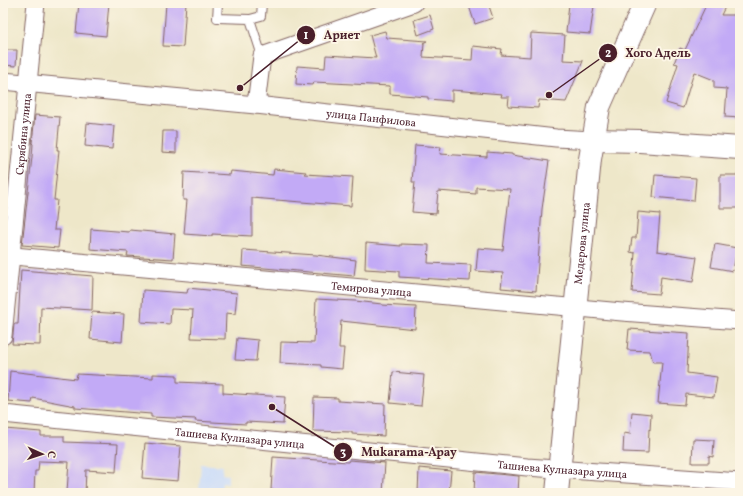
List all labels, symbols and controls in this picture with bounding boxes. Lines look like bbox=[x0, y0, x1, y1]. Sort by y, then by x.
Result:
callout: Ариет bbox=[296, 23, 368, 47]
text: 1 bbox=[304, 28, 309, 44]
text: Ариет bbox=[324, 28, 361, 44]
callout: Хого Адель bbox=[598, 41, 699, 65]
text: 2 bbox=[605, 46, 611, 62]
text: Хого Адель bbox=[625, 46, 691, 62]
street label: Скрябина улица bbox=[13, 92, 36, 176]
street label: улица Панфилова bbox=[325, 107, 417, 132]
street label: Медерова улица bbox=[572, 201, 595, 285]
street label: Темирова улица bbox=[330, 279, 413, 302]
street label: Ташиева Кулназара улица bbox=[174, 425, 306, 454]
north arrow bbox=[22, 434, 62, 474]
callout: Mukarama-Apay bbox=[333, 440, 465, 464]
text: 3 bbox=[340, 445, 346, 461]
text: Mukarama-Apay bbox=[361, 445, 457, 461]
text: С bbox=[43, 451, 58, 458]
street label: Ташиева Кулназара улица bbox=[496, 458, 628, 483]

